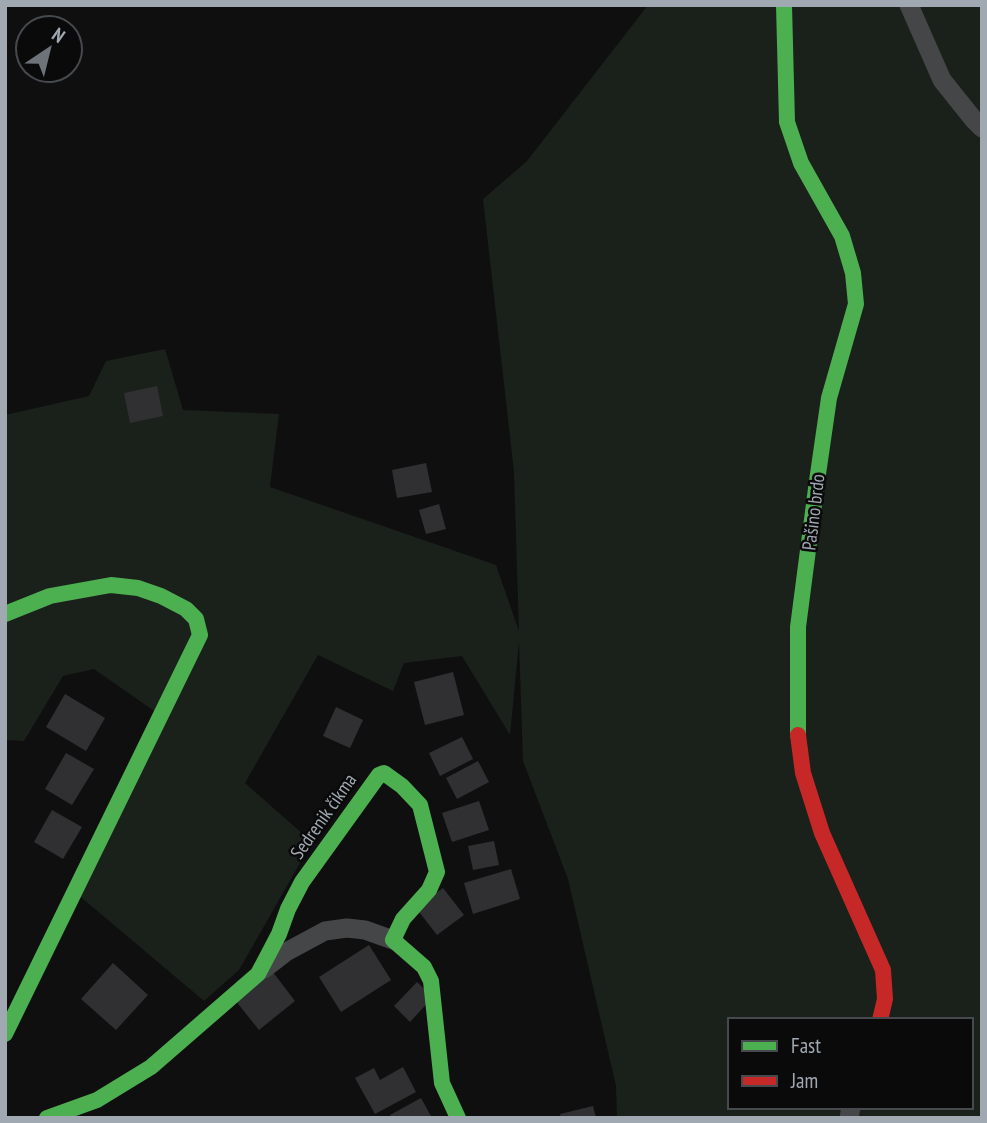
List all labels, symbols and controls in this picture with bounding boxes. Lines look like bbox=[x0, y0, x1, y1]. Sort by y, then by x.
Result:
north arrow bbox=[14, 14, 84, 84]
text: N bbox=[48, 22, 70, 48]
street label: Pašino brdo bbox=[796, 472, 830, 552]
street label: Sedrenik čikma bbox=[285, 769, 361, 863]
legend bbox=[728, 1018, 973, 1109]
text: Fast bbox=[791, 1032, 821, 1059]
text: Jam bbox=[790, 1067, 818, 1094]

